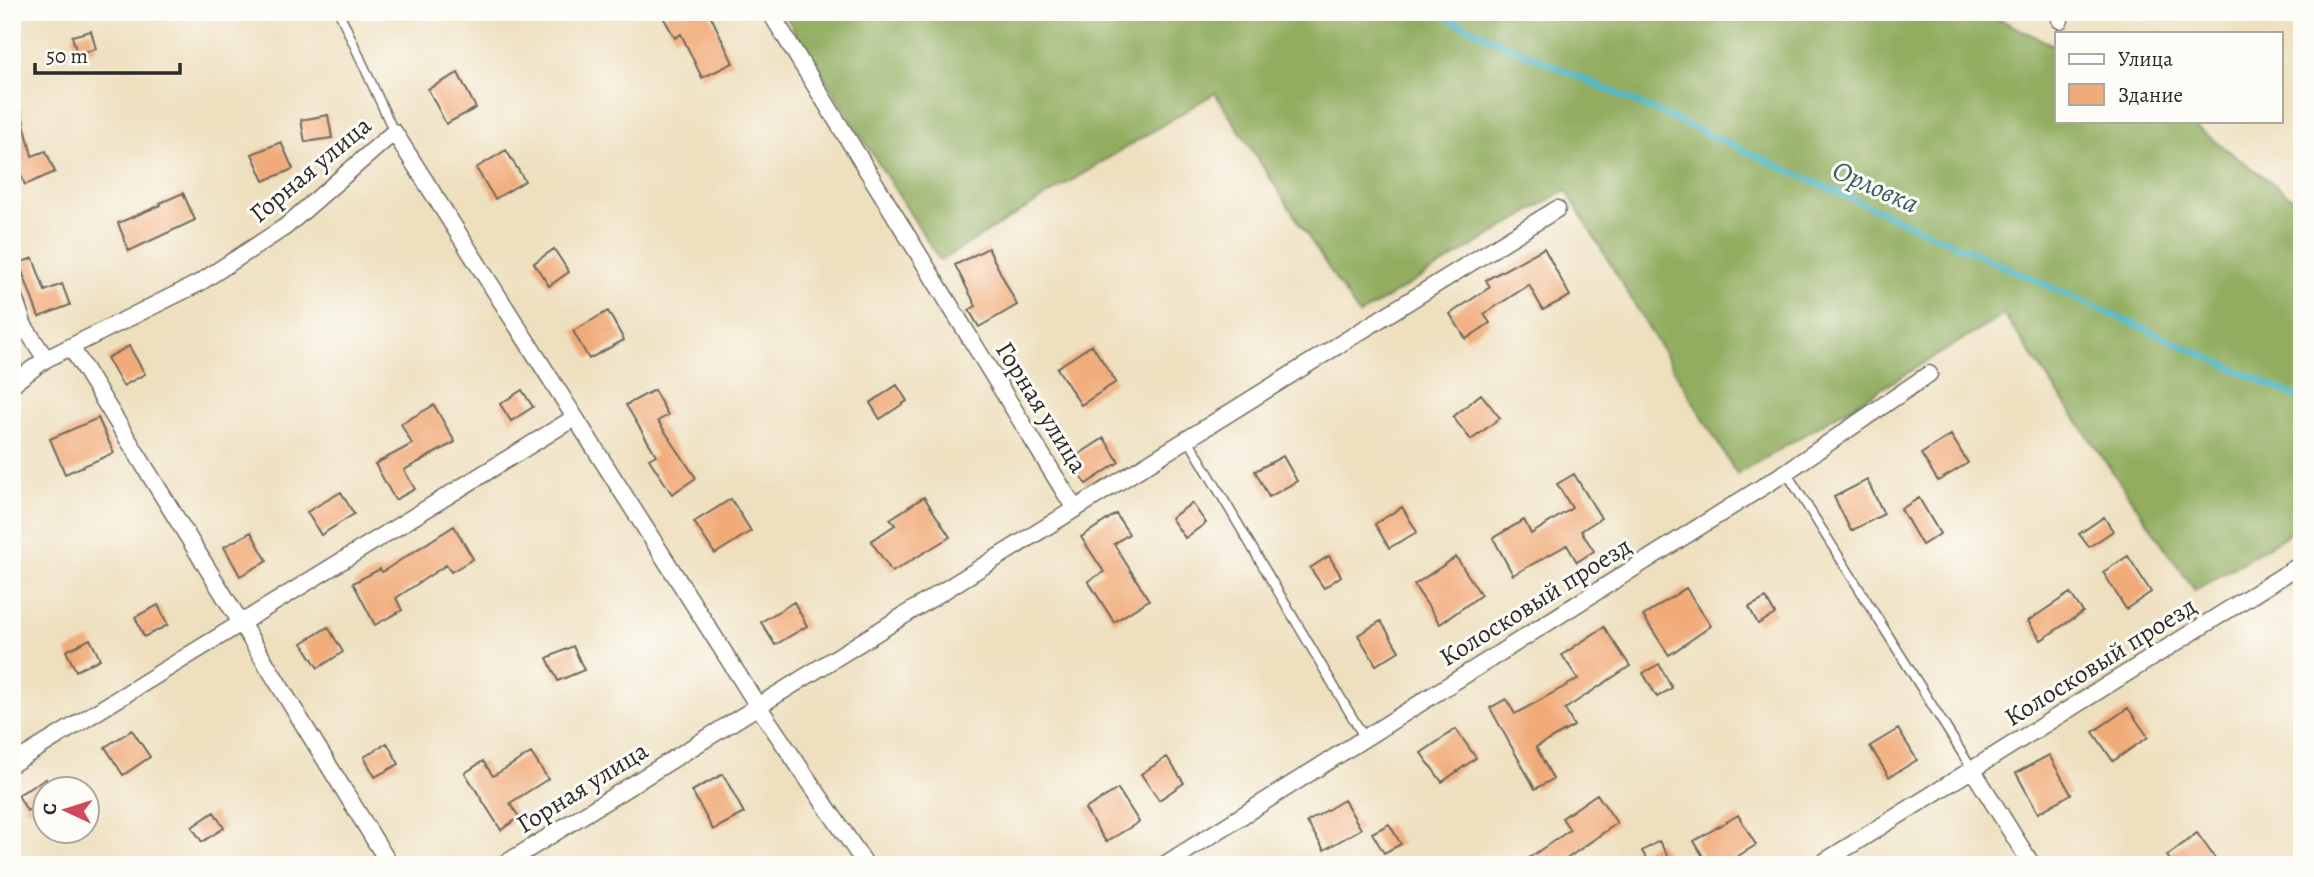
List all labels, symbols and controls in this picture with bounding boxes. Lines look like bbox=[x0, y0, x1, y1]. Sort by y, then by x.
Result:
scale bar bbox=[35, 32, 180, 76]
legend bbox=[2055, 32, 2282, 122]
text: 50 m bbox=[46, 42, 88, 70]
text: Улица bbox=[2118, 45, 2173, 73]
text: Здание bbox=[2118, 81, 2183, 109]
street label: Горная улица bbox=[242, 108, 379, 231]
water label: Орловка bbox=[1826, 151, 1925, 223]
street label: Горная улица bbox=[987, 335, 1096, 480]
street label: Колосковый проезд bbox=[1433, 528, 1638, 675]
street label: Колосковый проезд bbox=[1998, 588, 2203, 735]
street label: Горная улица bbox=[510, 733, 655, 842]
north arrow bbox=[32, 776, 102, 846]
text: С bbox=[37, 802, 63, 816]

